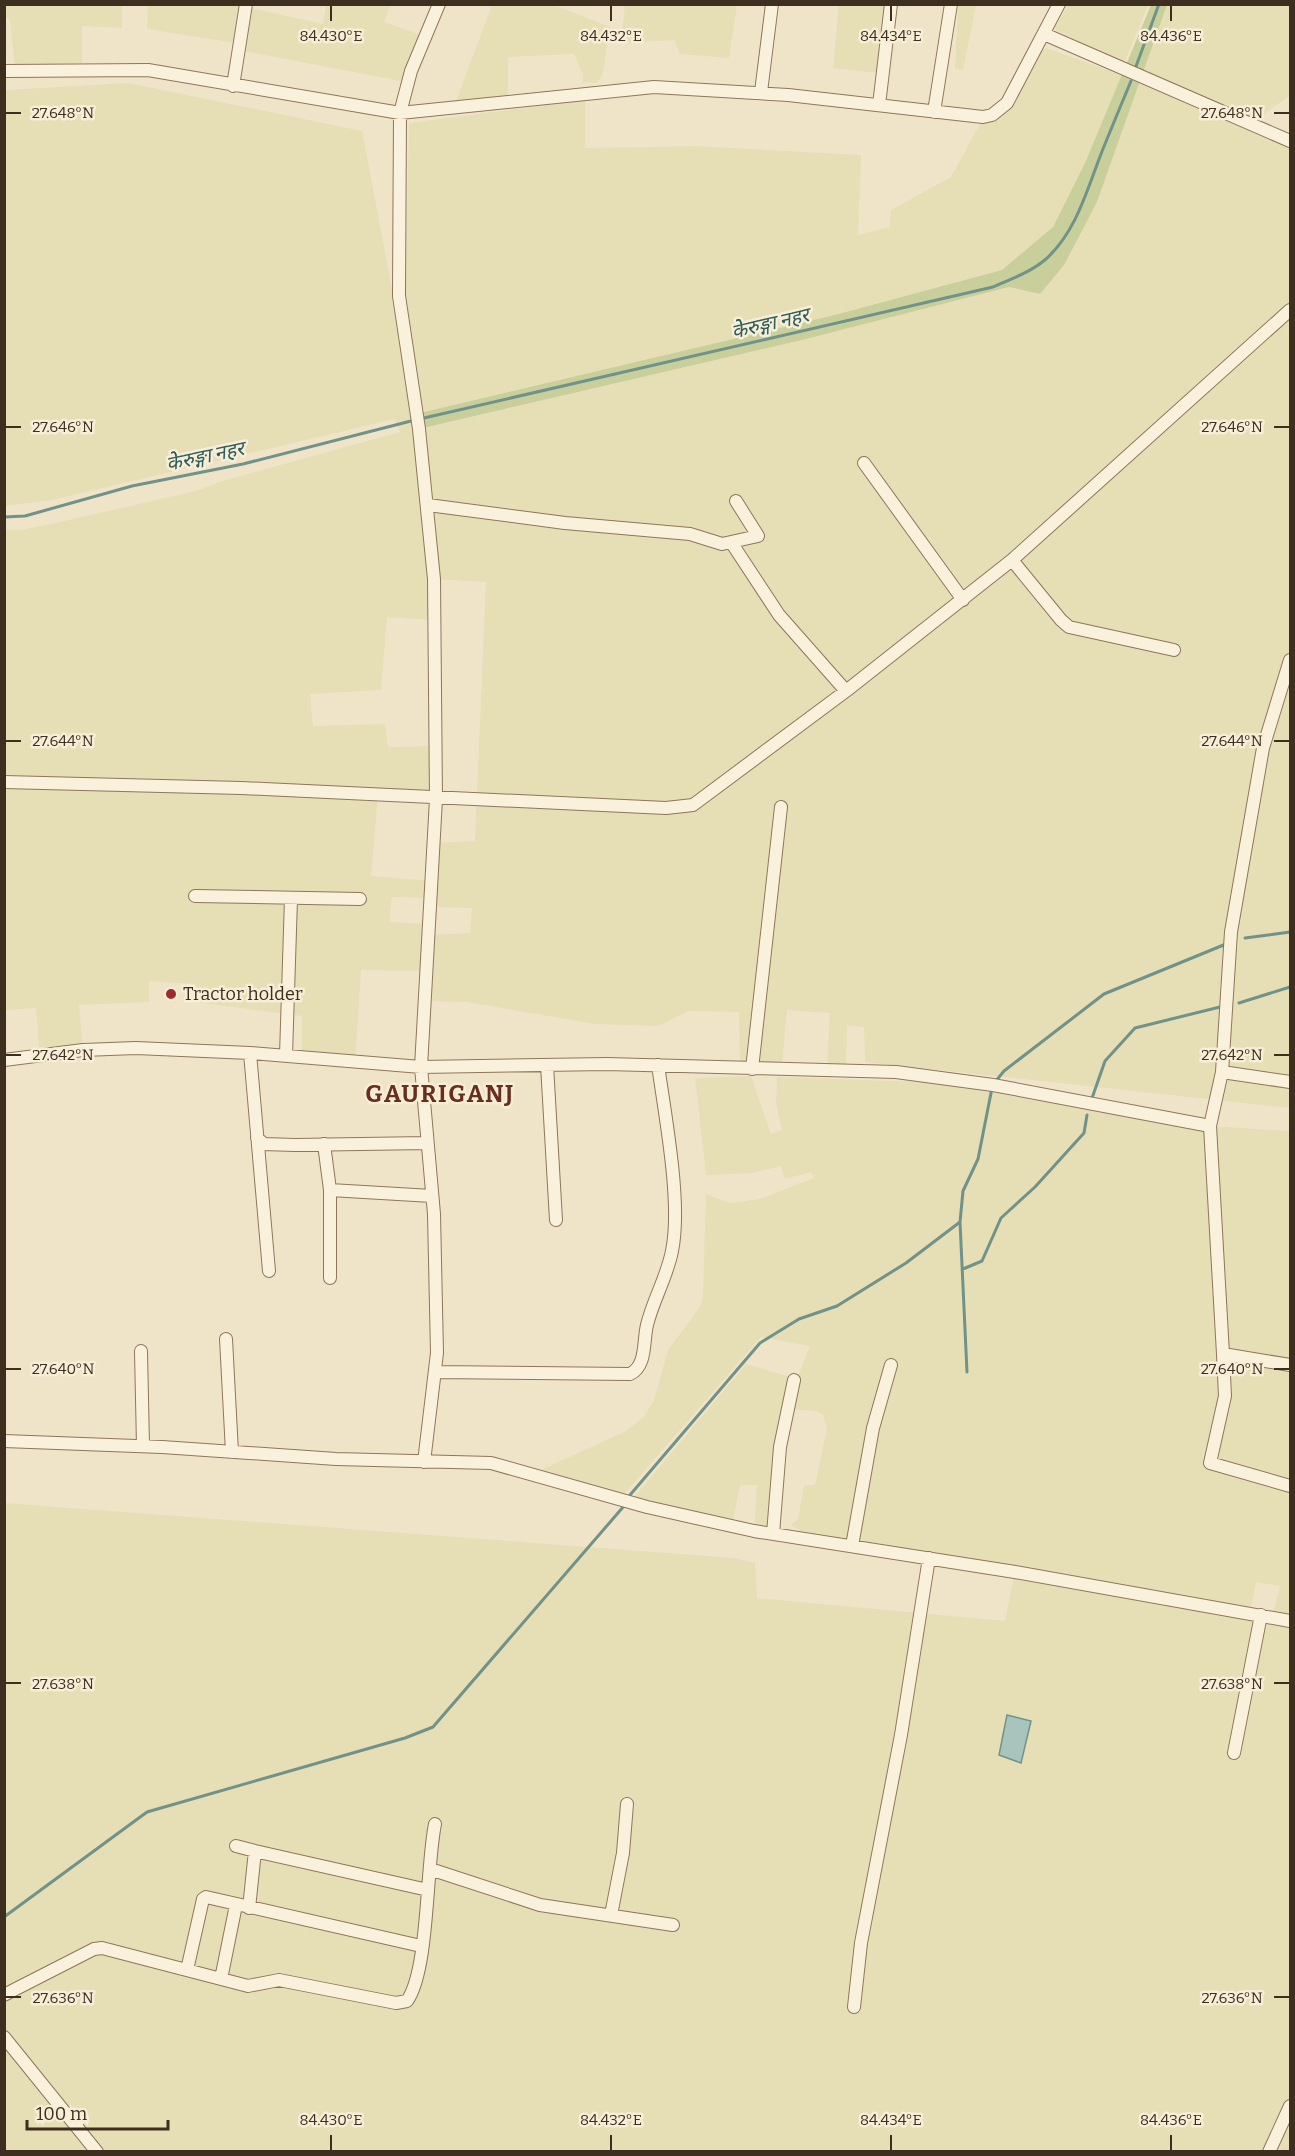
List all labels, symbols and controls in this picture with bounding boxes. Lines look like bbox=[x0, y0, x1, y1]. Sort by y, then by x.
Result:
text: 84.430°E bbox=[299, 27, 363, 45]
text: 84.432°E bbox=[580, 27, 642, 45]
text: 84.434°E bbox=[860, 27, 922, 45]
text: 84.436°E bbox=[1140, 27, 1202, 45]
text: 27.648°N bbox=[32, 104, 94, 122]
text: 27.648°N bbox=[1201, 104, 1263, 122]
water label: केेरुङ्गा नहर bbox=[729, 302, 815, 344]
text: 27.646°N bbox=[32, 418, 94, 436]
text: 27.646°N bbox=[1201, 418, 1263, 436]
water label: केेरुङ्गा नहर bbox=[164, 435, 250, 476]
text: 27.644°N bbox=[32, 732, 94, 750]
text: 27.644°N bbox=[1201, 732, 1263, 750]
place label: Tractor holder bbox=[183, 983, 303, 1005]
marker: Tractor holder bbox=[164, 987, 178, 1001]
text: 27.642°N bbox=[32, 1046, 94, 1064]
text: 27.642°N bbox=[1201, 1046, 1263, 1064]
district label: GAURIGANJ bbox=[365, 1080, 515, 1108]
text: 27.640°N bbox=[32, 1360, 94, 1378]
text: 27.640°N bbox=[1201, 1360, 1263, 1378]
text: 27.638°N bbox=[32, 1675, 94, 1693]
text: 27.638°N bbox=[1201, 1675, 1263, 1693]
text: 27.636°N bbox=[32, 1989, 94, 2007]
text: 27.636°N bbox=[1201, 1989, 1263, 2007]
scale bar bbox=[27, 2093, 168, 2131]
text: 100 m bbox=[36, 2103, 87, 2125]
text: 84.430°E bbox=[299, 2111, 363, 2129]
text: 84.432°E bbox=[580, 2111, 642, 2129]
text: 84.434°E bbox=[860, 2111, 922, 2129]
text: 84.436°E bbox=[1140, 2111, 1202, 2129]

